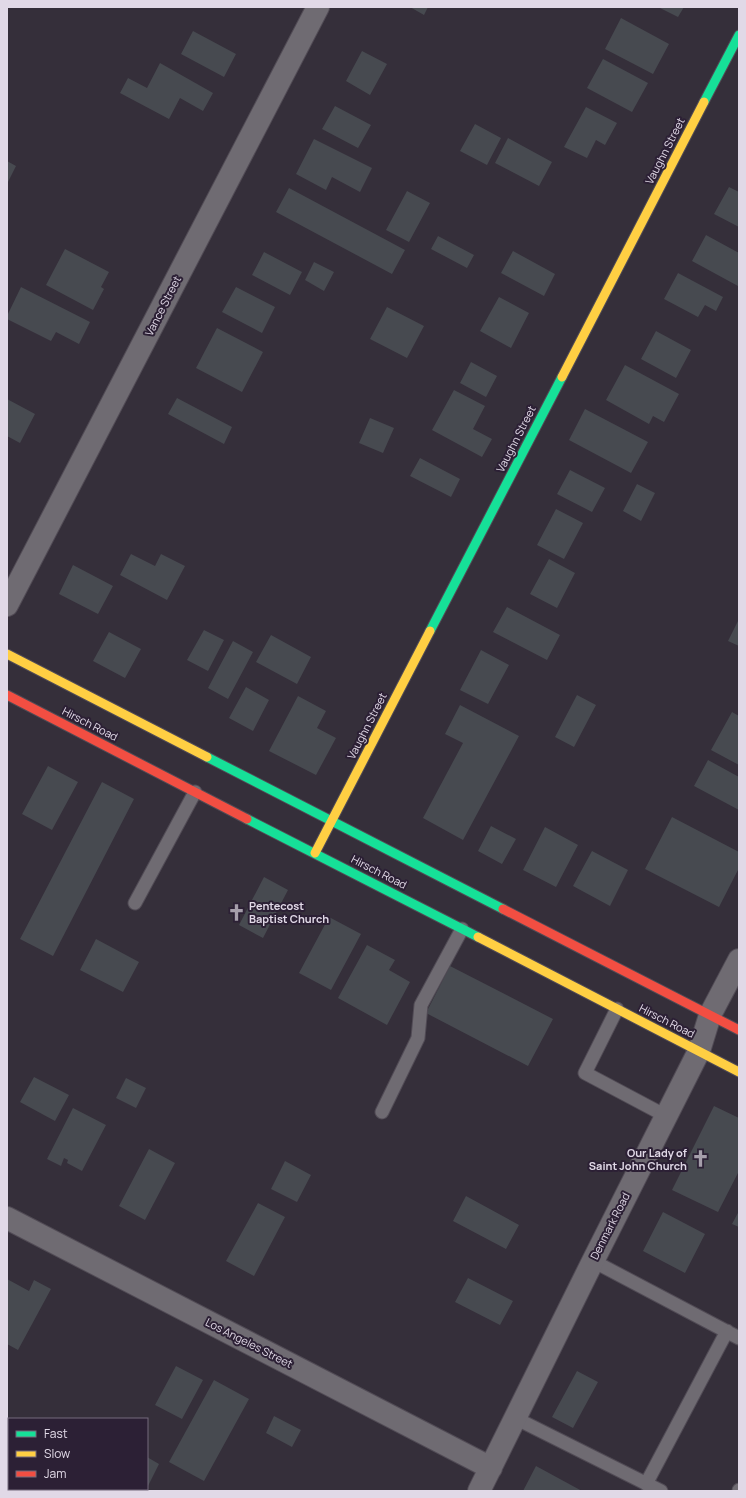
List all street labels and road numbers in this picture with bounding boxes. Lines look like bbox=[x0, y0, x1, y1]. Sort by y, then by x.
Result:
street label: Vaughn Street bbox=[641, 115, 688, 187]
street label: Vance Street bbox=[141, 273, 184, 338]
street label: Vaughn Street bbox=[492, 403, 539, 475]
street label: Vaughn Street bbox=[343, 690, 390, 762]
street label: Hirsch Road bbox=[60, 703, 121, 744]
street label: Hirsch Road bbox=[349, 851, 410, 892]
street label: Hirsch Road bbox=[637, 1000, 698, 1041]
street label: Denmark Road bbox=[586, 1190, 633, 1262]
street label: Los Angeles Street bbox=[203, 1314, 295, 1371]

